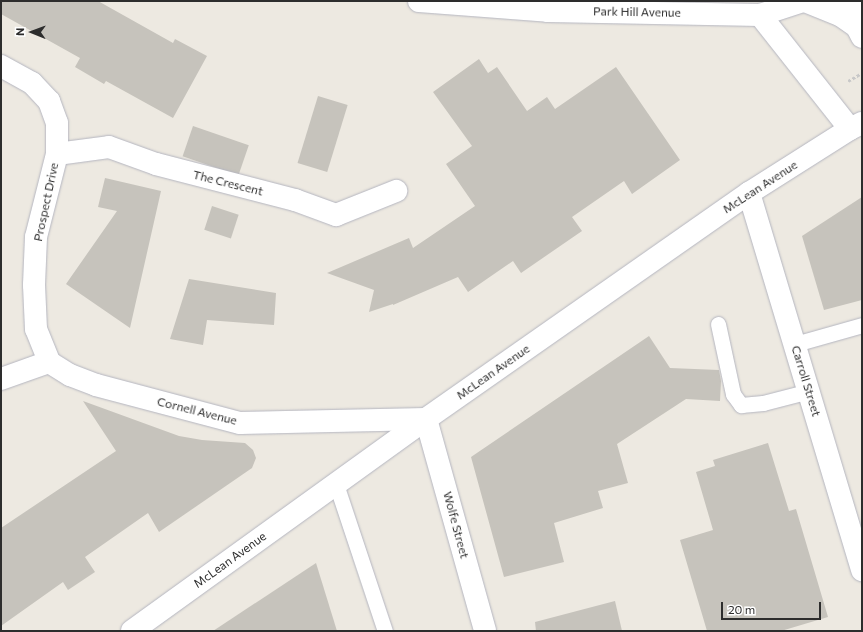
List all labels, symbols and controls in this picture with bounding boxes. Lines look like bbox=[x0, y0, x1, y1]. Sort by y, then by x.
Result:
street label: Park Hill Avenue bbox=[593, 4, 681, 20]
north arrow bbox=[12, 12, 52, 52]
text: N bbox=[13, 28, 26, 36]
street label: McLean Avenue bbox=[720, 158, 800, 216]
street label: Prospect Drive bbox=[31, 161, 61, 243]
street label: The Crescent bbox=[191, 167, 265, 199]
street label: McLean Avenue bbox=[454, 341, 532, 403]
street label: Carroll Street bbox=[788, 344, 824, 418]
street label: Cornell Avenue bbox=[156, 394, 238, 428]
street label: Wolfe Street bbox=[440, 490, 472, 560]
street label: McLean Avenue bbox=[191, 529, 269, 591]
scale bar bbox=[723, 594, 823, 620]
text: 20 m bbox=[728, 602, 755, 616]

